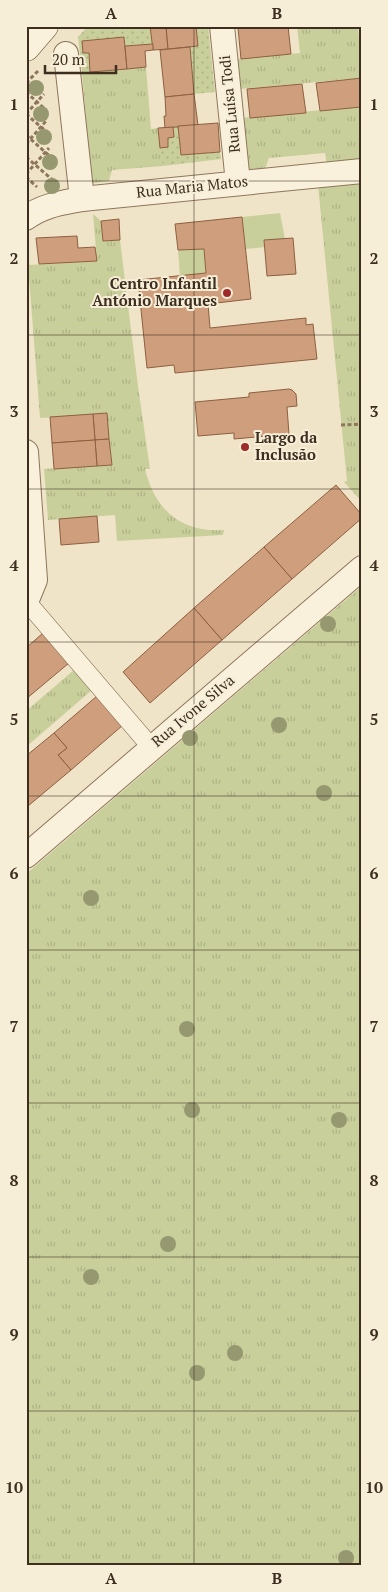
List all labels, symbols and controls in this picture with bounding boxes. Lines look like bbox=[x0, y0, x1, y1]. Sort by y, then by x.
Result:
text: A bbox=[105, 2, 117, 24]
text: B bbox=[272, 2, 282, 24]
scale bar bbox=[45, 42, 116, 74]
text: 20 m bbox=[52, 49, 85, 69]
street label: Rua Luísa Todi bbox=[214, 54, 244, 154]
text: 1 bbox=[9, 93, 19, 115]
text: 1 bbox=[369, 93, 379, 115]
street label: Rua Maria Matos bbox=[135, 170, 249, 202]
text: 2 bbox=[9, 247, 19, 269]
text: 2 bbox=[369, 247, 379, 269]
place label: Centro Infantil António Marques bbox=[92, 273, 217, 310]
marker: Centro Infantil António Marques bbox=[221, 287, 233, 299]
text: 3 bbox=[9, 400, 19, 422]
text: 3 bbox=[369, 400, 379, 422]
place label: Largo da Inclusão bbox=[255, 427, 318, 464]
marker: Largo da Inclusão bbox=[239, 441, 251, 453]
text: 4 bbox=[9, 554, 19, 576]
text: 4 bbox=[369, 554, 379, 576]
street label: Rua Ivone Silva bbox=[147, 669, 238, 751]
text: 5 bbox=[9, 708, 19, 730]
text: 5 bbox=[369, 708, 379, 730]
text: 6 bbox=[9, 862, 19, 884]
text: 6 bbox=[369, 862, 379, 884]
text: 7 bbox=[9, 1015, 19, 1037]
text: 7 bbox=[369, 1015, 379, 1037]
text: 8 bbox=[9, 1169, 19, 1191]
text: 8 bbox=[369, 1169, 379, 1191]
text: 9 bbox=[9, 1323, 19, 1345]
text: 9 bbox=[369, 1323, 379, 1345]
text: 10 bbox=[5, 1476, 23, 1498]
text: 10 bbox=[365, 1476, 383, 1498]
text: A bbox=[105, 1567, 117, 1589]
text: B bbox=[272, 1567, 282, 1589]

